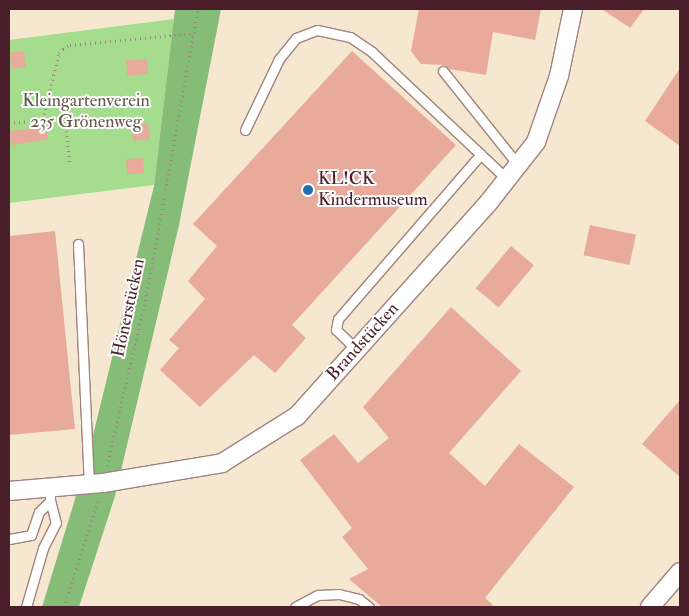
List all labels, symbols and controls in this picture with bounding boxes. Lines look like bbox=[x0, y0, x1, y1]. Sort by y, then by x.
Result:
park label: Kleingartenverein 235 Grönenweg bbox=[22, 91, 150, 134]
place label: KL!CK Kindermuseum bbox=[318, 169, 428, 212]
marker: KL!CK Kindermuseum bbox=[302, 184, 314, 196]
street label: Hönerstücken bbox=[108, 257, 150, 359]
street label: Brandstücken bbox=[322, 299, 404, 385]

